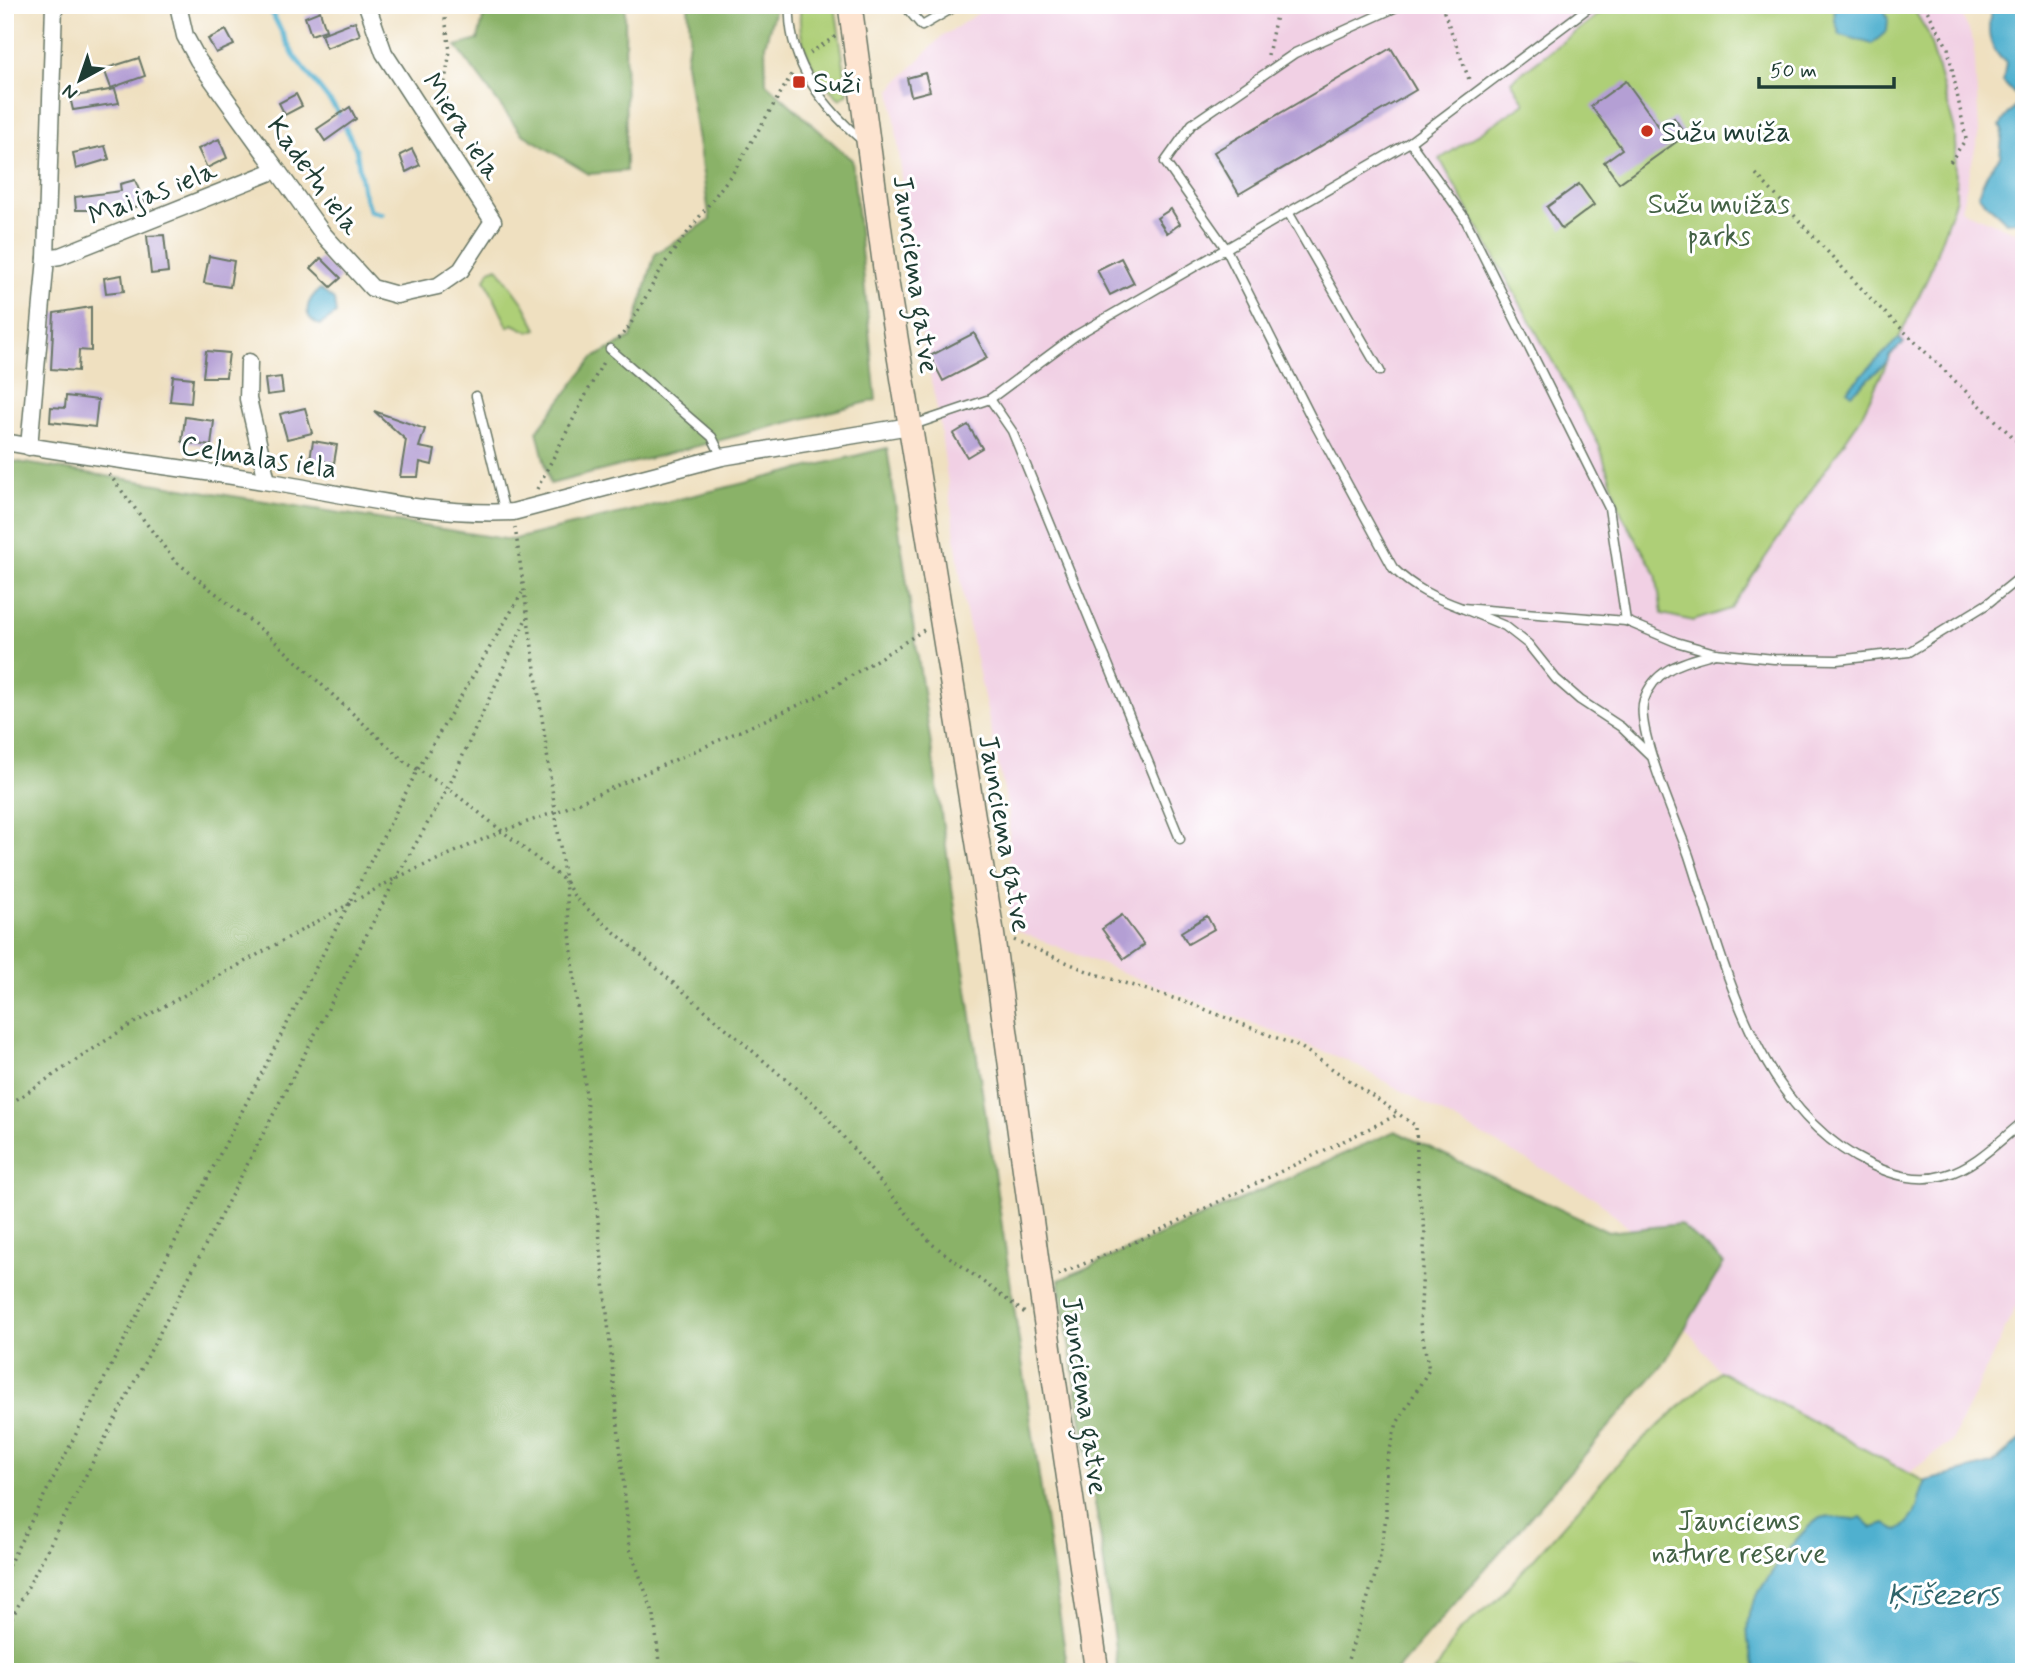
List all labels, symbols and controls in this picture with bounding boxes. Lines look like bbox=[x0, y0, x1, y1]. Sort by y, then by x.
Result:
north arrow bbox=[46, 46, 116, 116]
scale bar bbox=[1759, 46, 1894, 90]
text: 50 m bbox=[1770, 57, 1817, 85]
street label: Miera iela bbox=[412, 66, 510, 188]
place label: Suži bbox=[813, 66, 861, 103]
marker: Suži bbox=[791, 74, 807, 90]
text: N bbox=[57, 78, 83, 106]
street label: Kadetu iela bbox=[257, 110, 369, 243]
place label: Sužu muiža bbox=[1661, 115, 1791, 152]
marker: Sužu muiža bbox=[1639, 123, 1655, 139]
street label: Maijas iela bbox=[83, 153, 223, 236]
street label: Jaunciema gatve bbox=[879, 173, 947, 376]
park label: Sužu muižas parks bbox=[1648, 187, 1790, 256]
street label: Ceļmalas iela bbox=[178, 428, 339, 489]
street label: Jaunciema gatve bbox=[965, 732, 1039, 936]
street label: Jaunciema gatve bbox=[1048, 1294, 1116, 1497]
park label: Jaunciems nature reserve bbox=[1651, 1504, 1827, 1573]
water label: Ķīšezers bbox=[1887, 1576, 2001, 1615]

